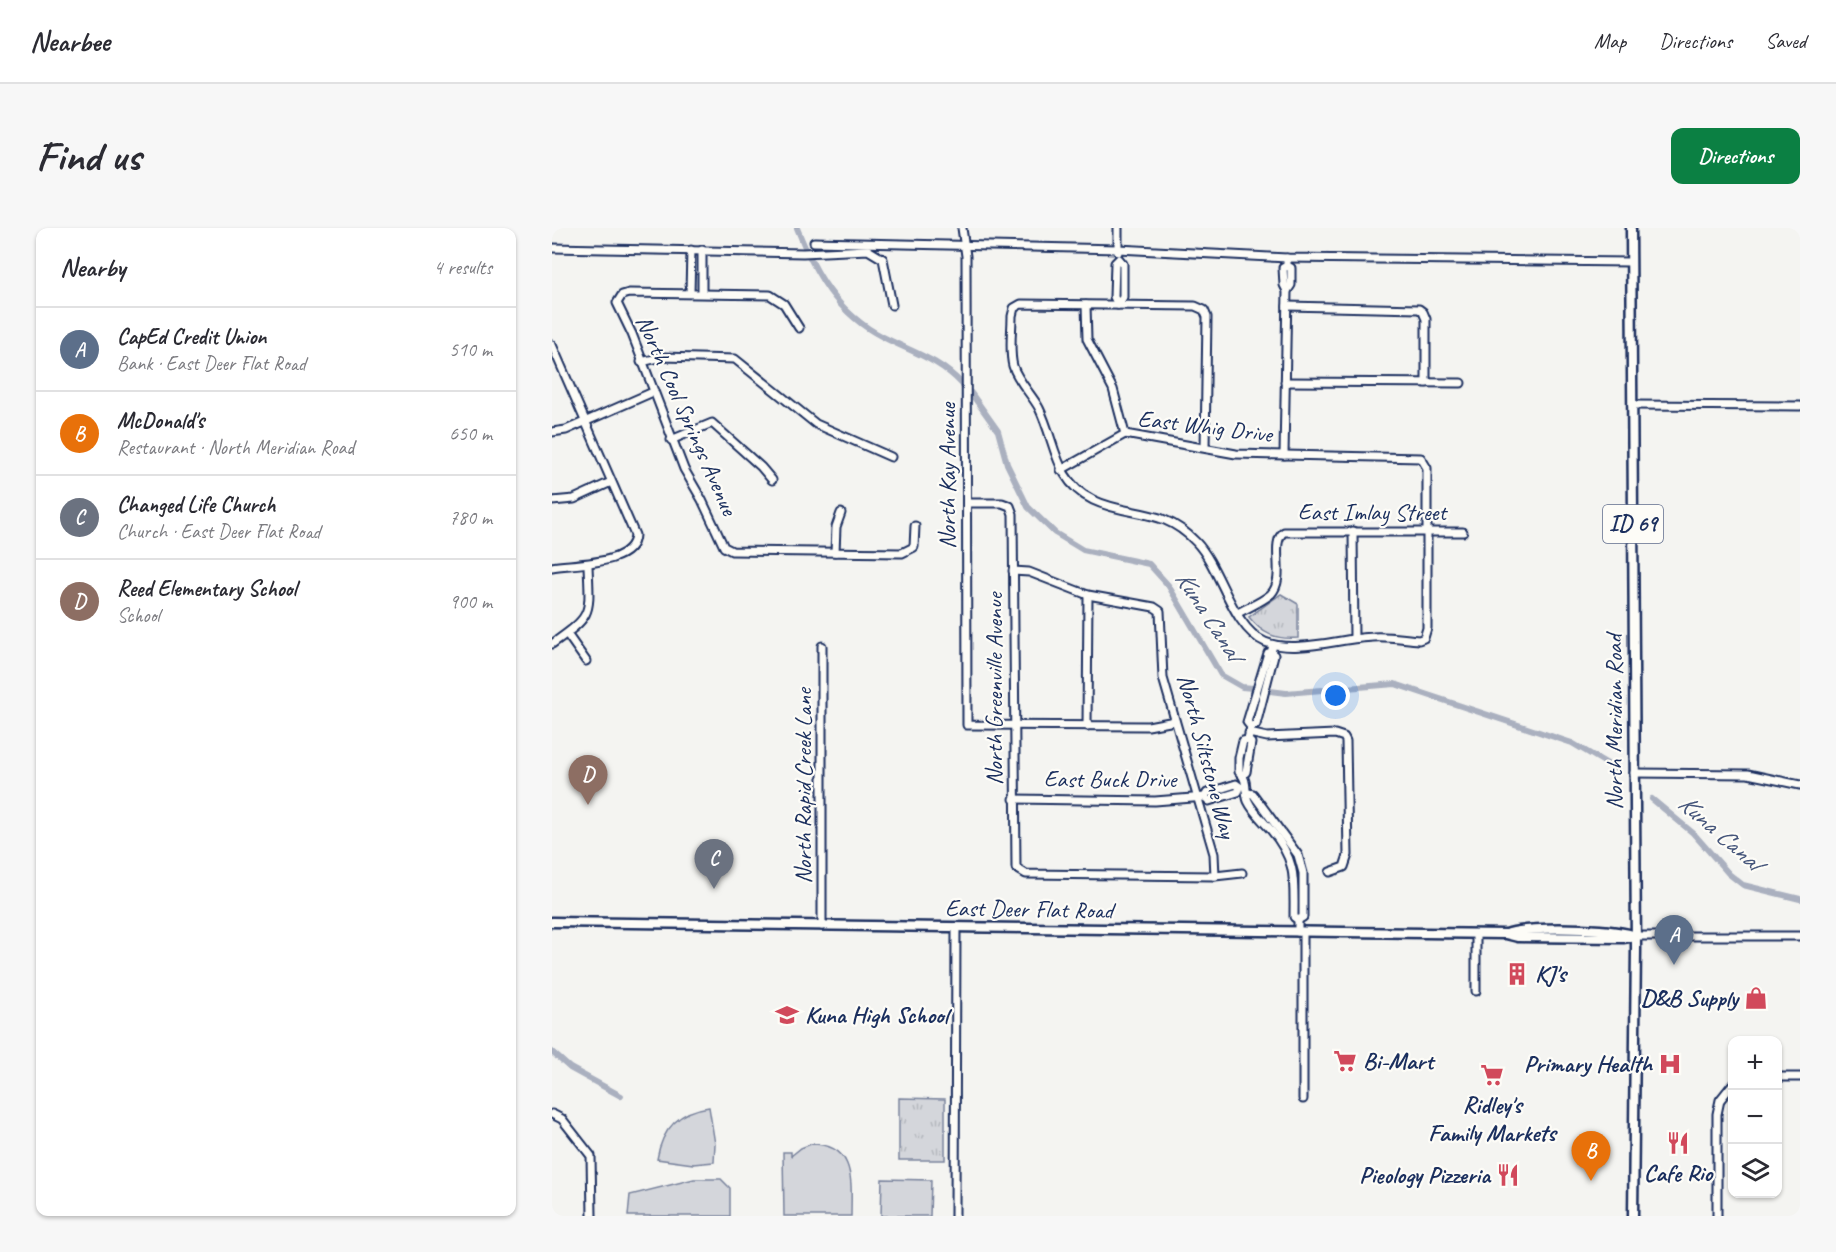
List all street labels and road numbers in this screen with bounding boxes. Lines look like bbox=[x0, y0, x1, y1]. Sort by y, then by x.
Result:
street label: North Cool Springs Avenue bbox=[629, 310, 745, 522]
street label: North Kay Avenue bbox=[932, 401, 962, 549]
street label: East Whig Drive bbox=[1136, 403, 1276, 449]
street label: East Imlay Street bbox=[1298, 497, 1448, 527]
road number: ID 69 bbox=[1603, 505, 1663, 543]
street label: North Greenville Avenue bbox=[979, 591, 1009, 785]
street label: North Meridian Road bbox=[1599, 631, 1629, 810]
street label: North Siltstone Way bbox=[1171, 671, 1244, 843]
street label: North Rapid Creek Lane bbox=[788, 686, 818, 884]
street label: East Buck Drive bbox=[1044, 764, 1179, 794]
street label: East Deer Flat Road bbox=[945, 893, 1117, 926]

